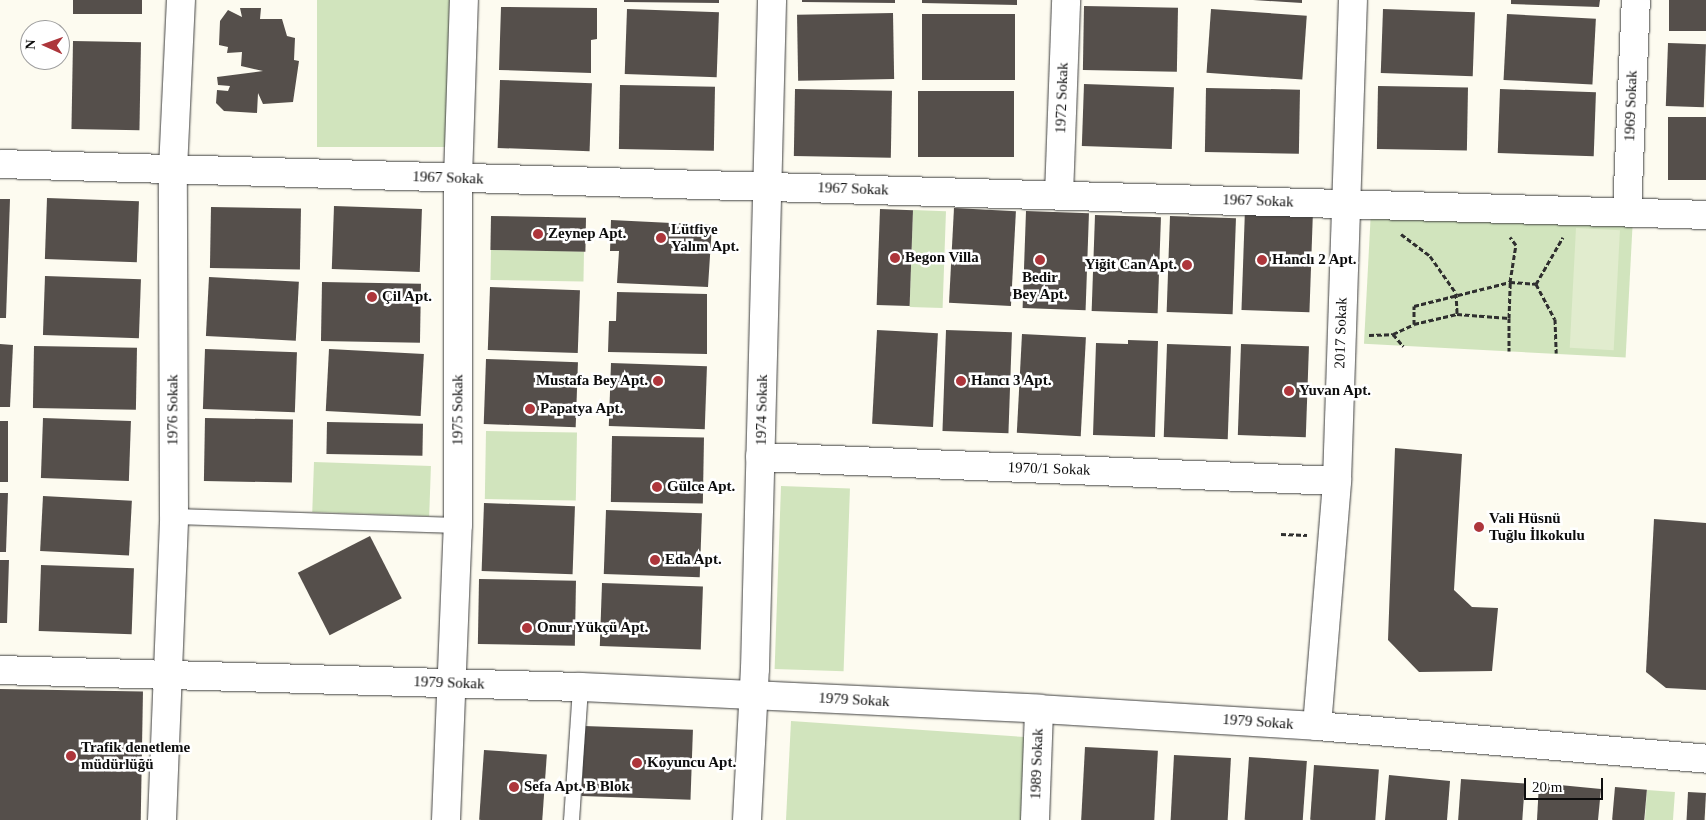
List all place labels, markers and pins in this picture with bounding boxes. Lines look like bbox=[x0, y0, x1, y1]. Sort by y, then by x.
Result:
place label: Lütfiye Yalım Apt. bbox=[671, 220, 740, 255]
place label: Zeynep Apt. bbox=[548, 225, 627, 243]
marker: Zeynep Apt. bbox=[532, 228, 544, 240]
marker: Lütfiye Yalım Apt. bbox=[655, 232, 667, 244]
place label: Begon Villa bbox=[905, 249, 979, 267]
place label: Hanclı 2 Apt. bbox=[1272, 251, 1357, 269]
marker: Begon Villa bbox=[889, 252, 901, 264]
marker: Bedir Bey Apt. bbox=[1034, 254, 1046, 266]
marker: Hanclı 2 Apt. bbox=[1256, 254, 1268, 266]
place label: Yiğit Can Apt. bbox=[1084, 256, 1177, 274]
marker: Yiğit Can Apt. bbox=[1181, 259, 1193, 271]
place label: Bedir Bey Apt. bbox=[1012, 268, 1068, 303]
place label: Çil Apt. bbox=[382, 288, 433, 306]
marker: Çil Apt. bbox=[366, 291, 378, 303]
place label: Mustafa Bey Apt. bbox=[535, 372, 648, 390]
place label: Hancı 3 Apt. bbox=[971, 372, 1052, 390]
marker: Mustafa Bey Apt. bbox=[652, 375, 664, 387]
marker: Hancı 3 Apt. bbox=[955, 375, 967, 387]
place label: Yuvan Apt. bbox=[1299, 382, 1372, 400]
marker: Yuvan Apt. bbox=[1283, 385, 1295, 397]
place label: Papatya Apt. bbox=[540, 400, 624, 418]
marker: Papatya Apt. bbox=[524, 403, 536, 415]
place label: Gülce Apt. bbox=[667, 478, 736, 496]
marker: Gülce Apt. bbox=[651, 481, 663, 493]
place label: Vali Hüsnü Tuğlu İlkokulu bbox=[1489, 509, 1585, 544]
marker: Vali Hüsnü Tuğlu İlkokulu bbox=[1473, 521, 1485, 533]
place label: Eda Apt. bbox=[665, 551, 723, 569]
marker: Eda Apt. bbox=[649, 554, 661, 566]
place label: Onur Yükçü Apt. bbox=[537, 619, 650, 637]
marker: Onur Yükçü Apt. bbox=[521, 622, 533, 634]
place label: Trafik denetleme müdürlüğü bbox=[81, 738, 190, 773]
marker: Trafik denetleme müdürlüğü bbox=[65, 750, 77, 762]
place label: Koyuncu Apt. bbox=[647, 754, 737, 772]
marker: Koyuncu Apt. bbox=[631, 757, 643, 769]
place label: Sefa Apt. B Blok bbox=[524, 778, 631, 796]
marker: Sefa Apt. B Blok bbox=[508, 781, 520, 793]

